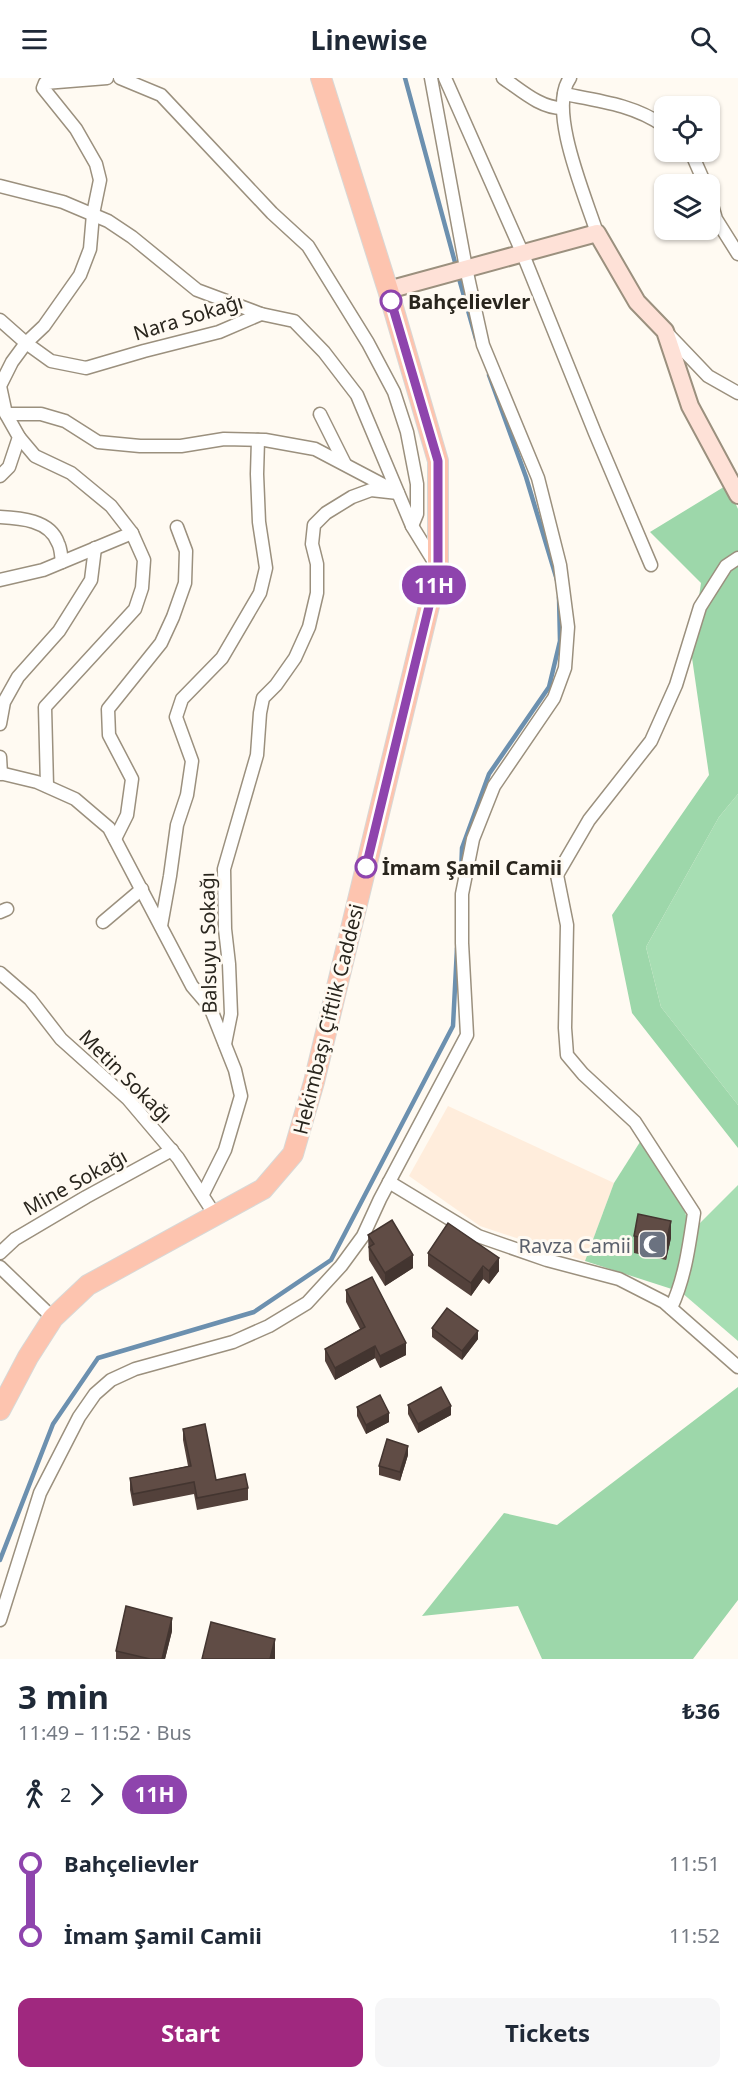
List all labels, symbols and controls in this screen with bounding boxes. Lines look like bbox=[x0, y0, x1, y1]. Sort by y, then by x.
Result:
text: Linewise bbox=[310, 21, 428, 58]
icon: menu bbox=[18, 23, 51, 56]
icon: search bbox=[687, 23, 720, 56]
map controls bbox=[654, 96, 720, 240]
button: locate bbox=[654, 96, 720, 162]
button: layers bbox=[654, 174, 720, 240]
street label: Nara Sokağı bbox=[130, 288, 246, 346]
place label: Bahçelievler bbox=[408, 288, 530, 315]
marker: Bahçelievler bbox=[380, 290, 402, 312]
line badge: 11H bbox=[400, 566, 468, 604]
text: 11H bbox=[414, 571, 454, 599]
place label: İmam Şamil Camii bbox=[382, 854, 562, 881]
marker: İmam Şamil Camii bbox=[355, 856, 377, 878]
street label: Balsuyu Sokağı bbox=[193, 872, 223, 1014]
street label: Hekimbaşı Çiftlik Caddesi bbox=[286, 901, 370, 1137]
street label: Metin Sokağı bbox=[73, 1023, 179, 1129]
street label: Mine Sokağı bbox=[18, 1142, 132, 1222]
mosque icon: Ravza Camii bbox=[636, 1229, 668, 1261]
place label: Ravza Camii bbox=[518, 1232, 631, 1259]
text: 3 min bbox=[18, 1674, 109, 1719]
text: ₺36 bbox=[682, 1695, 720, 1725]
text: 11:49 – 11:52 · Bus bbox=[18, 1719, 191, 1746]
icon: walk bbox=[18, 1778, 51, 1811]
icon: forward bbox=[80, 1778, 113, 1811]
text: 11H bbox=[134, 1780, 175, 1808]
text: 2 bbox=[60, 1781, 71, 1808]
text: Bahçelievler bbox=[64, 1848, 199, 1878]
text: 11:51 bbox=[669, 1850, 720, 1877]
text: İmam Şamil Camii bbox=[64, 1920, 262, 1950]
text: 11:52 bbox=[669, 1922, 720, 1949]
button: Start bbox=[18, 1998, 363, 2067]
button: Tickets bbox=[375, 1998, 720, 2067]

